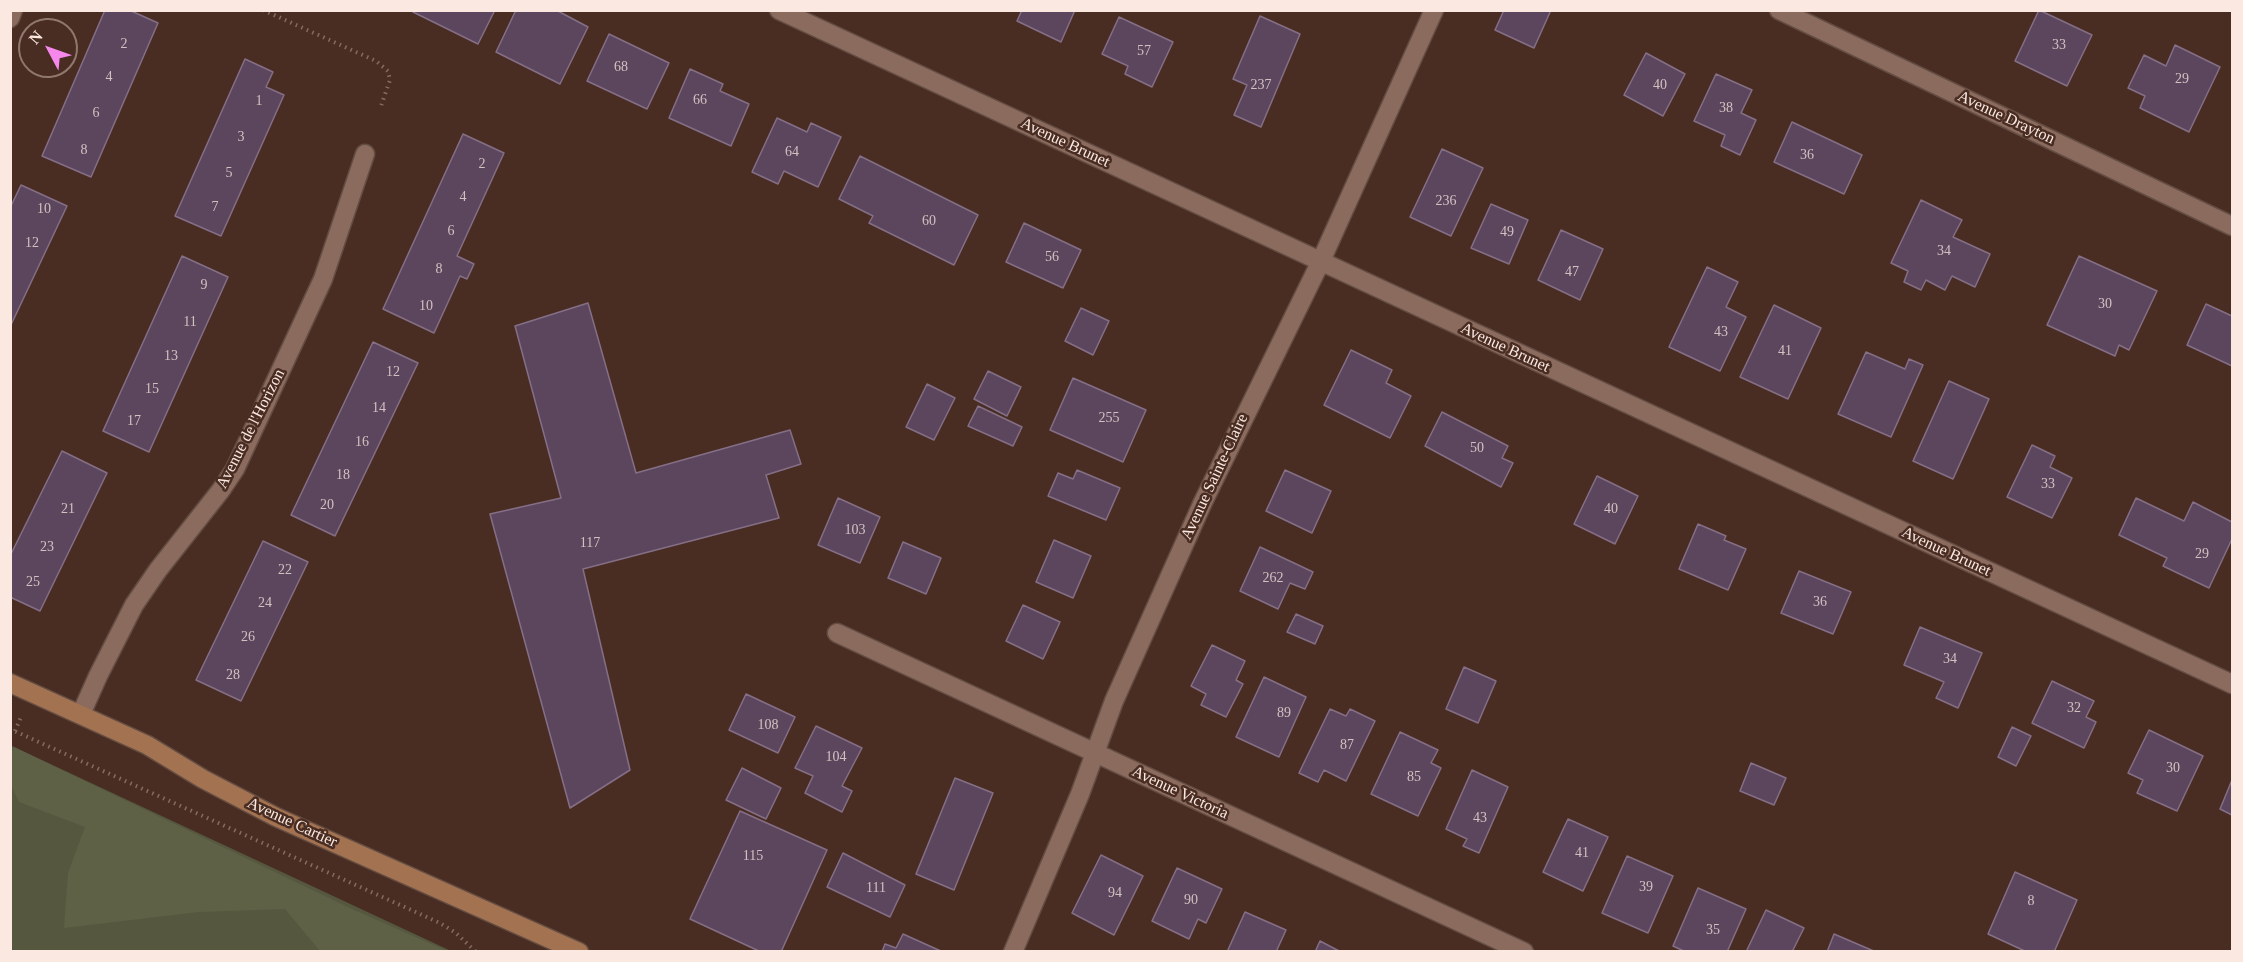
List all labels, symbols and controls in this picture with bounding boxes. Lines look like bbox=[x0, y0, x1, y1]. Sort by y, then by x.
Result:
north arrow bbox=[18, 18, 78, 78]
text: N bbox=[25, 27, 46, 47]
house number: 2 bbox=[121, 36, 128, 52]
house number: 33 bbox=[2052, 37, 2066, 53]
house number: 57 bbox=[1137, 43, 1151, 59]
house number: 68 bbox=[614, 59, 628, 75]
house number: 4 bbox=[106, 69, 112, 85]
house number: 29 bbox=[2175, 71, 2189, 87]
house number: 237 bbox=[1250, 77, 1272, 93]
house number: 40 bbox=[1653, 77, 1667, 93]
street label: Avenue Drayton bbox=[1954, 87, 2058, 149]
house number: 66 bbox=[693, 92, 707, 108]
house number: 1 bbox=[255, 93, 262, 109]
house number: 38 bbox=[1719, 100, 1733, 116]
house number: 6 bbox=[92, 105, 100, 121]
street label: Avenue Brunet bbox=[1017, 114, 1113, 172]
house number: 3 bbox=[237, 129, 244, 145]
house number: 8 bbox=[80, 142, 88, 158]
house number: 64 bbox=[785, 144, 799, 160]
house number: 36 bbox=[1800, 147, 1814, 163]
house number: 2 bbox=[478, 156, 485, 172]
house number: 5 bbox=[225, 165, 232, 181]
house number: 4 bbox=[460, 189, 466, 205]
house number: 236 bbox=[1436, 193, 1456, 209]
house number: 7 bbox=[212, 199, 219, 215]
house number: 10 bbox=[37, 201, 51, 217]
house number: 60 bbox=[922, 213, 936, 229]
house number: 6 bbox=[448, 223, 454, 239]
house number: 49 bbox=[1500, 224, 1514, 240]
house number: 12 bbox=[25, 235, 39, 251]
house number: 34 bbox=[1937, 243, 1951, 259]
house number: 56 bbox=[1045, 249, 1059, 265]
house number: 8 bbox=[436, 261, 442, 277]
house number: 47 bbox=[1565, 264, 1579, 280]
house number: 9 bbox=[200, 277, 208, 293]
house number: 30 bbox=[2098, 296, 2112, 312]
house number: 10 bbox=[419, 298, 433, 314]
house number: 11 bbox=[183, 314, 197, 330]
street label: Avenue Brunet bbox=[1457, 319, 1553, 377]
house number: 43 bbox=[1714, 324, 1728, 340]
house number: 41 bbox=[1778, 343, 1792, 359]
house number: 13 bbox=[164, 348, 178, 364]
house number: 12 bbox=[386, 364, 400, 380]
street label: Avenue de l'Horizon bbox=[213, 366, 289, 492]
house number: 15 bbox=[145, 381, 159, 397]
house number: 14 bbox=[372, 400, 386, 416]
house number: 255 bbox=[1098, 410, 1120, 426]
street label: Avenue Sainte-Claire bbox=[1177, 411, 1253, 543]
house number: 17 bbox=[127, 413, 141, 429]
house number: 16 bbox=[355, 434, 369, 450]
house number: 50 bbox=[1470, 440, 1484, 456]
house number: 18 bbox=[336, 467, 350, 483]
house number: 33 bbox=[2041, 476, 2055, 492]
house number: 20 bbox=[320, 497, 334, 513]
house number: 21 bbox=[61, 501, 75, 517]
house number: 40 bbox=[1604, 501, 1618, 517]
house number: 103 bbox=[844, 522, 866, 538]
street label: Avenue Brunet bbox=[1898, 523, 1994, 581]
house number: 117 bbox=[580, 535, 600, 551]
house number: 23 bbox=[40, 539, 54, 555]
house number: 29 bbox=[2195, 546, 2209, 562]
house number: 22 bbox=[278, 562, 292, 578]
house number: 262 bbox=[1262, 570, 1284, 586]
house number: 25 bbox=[26, 574, 40, 590]
house number: 36 bbox=[1813, 594, 1827, 610]
house number: 24 bbox=[258, 595, 272, 611]
house number: 26 bbox=[241, 629, 255, 645]
house number: 34 bbox=[1943, 651, 1957, 667]
house number: 28 bbox=[226, 667, 240, 683]
house number: 32 bbox=[2067, 700, 2081, 716]
house number: 89 bbox=[1277, 705, 1291, 721]
house number: 108 bbox=[758, 717, 778, 733]
house number: 87 bbox=[1340, 737, 1354, 753]
house number: 104 bbox=[826, 749, 846, 765]
house number: 30 bbox=[2166, 760, 2180, 776]
street label: Avenue Victoria bbox=[1129, 762, 1231, 824]
house number: 85 bbox=[1407, 769, 1421, 785]
street label: Avenue Cartier bbox=[244, 794, 340, 852]
house number: 43 bbox=[1473, 810, 1487, 826]
house number: 41 bbox=[1575, 845, 1589, 861]
house number: 115 bbox=[743, 848, 763, 864]
house number: 39 bbox=[1639, 879, 1653, 895]
house number: 111 bbox=[866, 880, 886, 896]
house number: 94 bbox=[1108, 885, 1122, 901]
house number: 90 bbox=[1184, 892, 1198, 908]
house number: 8 bbox=[2028, 893, 2034, 909]
house number: 35 bbox=[1706, 922, 1720, 938]

